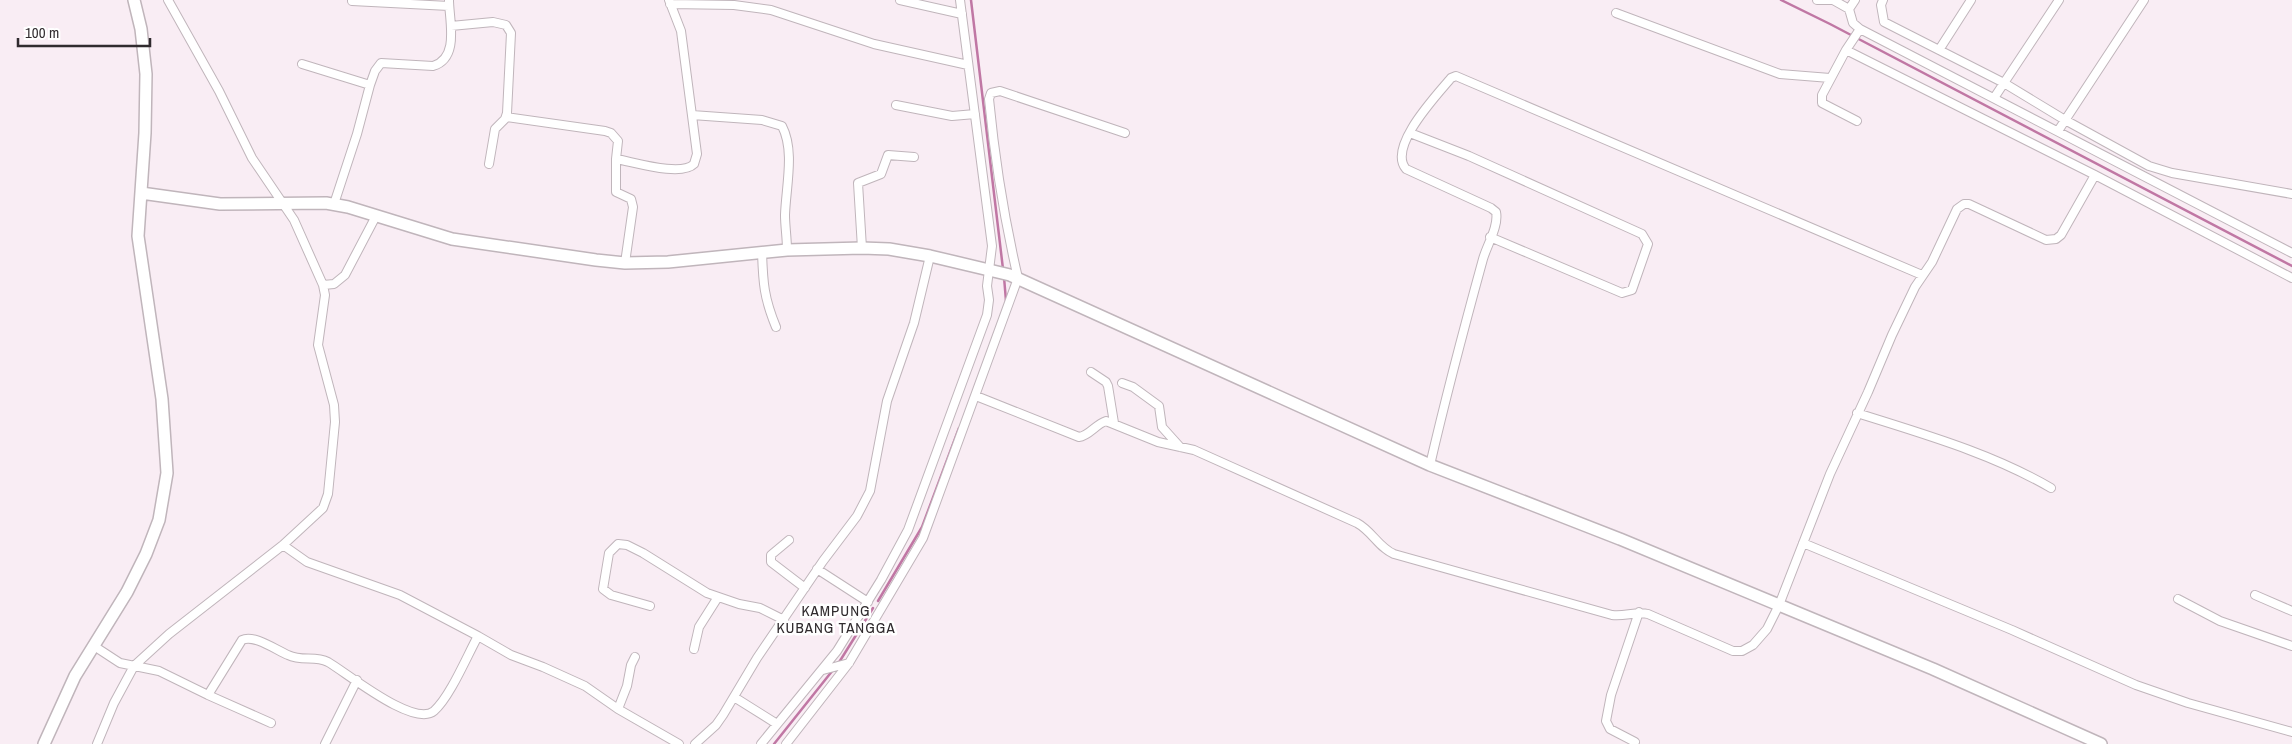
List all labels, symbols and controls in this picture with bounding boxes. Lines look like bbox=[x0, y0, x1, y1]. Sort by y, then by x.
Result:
scale bar bbox=[18, 15, 150, 47]
text: 100 m bbox=[25, 22, 59, 43]
district label: KAMPUNG KUBANG TANGGA bbox=[776, 600, 896, 638]

